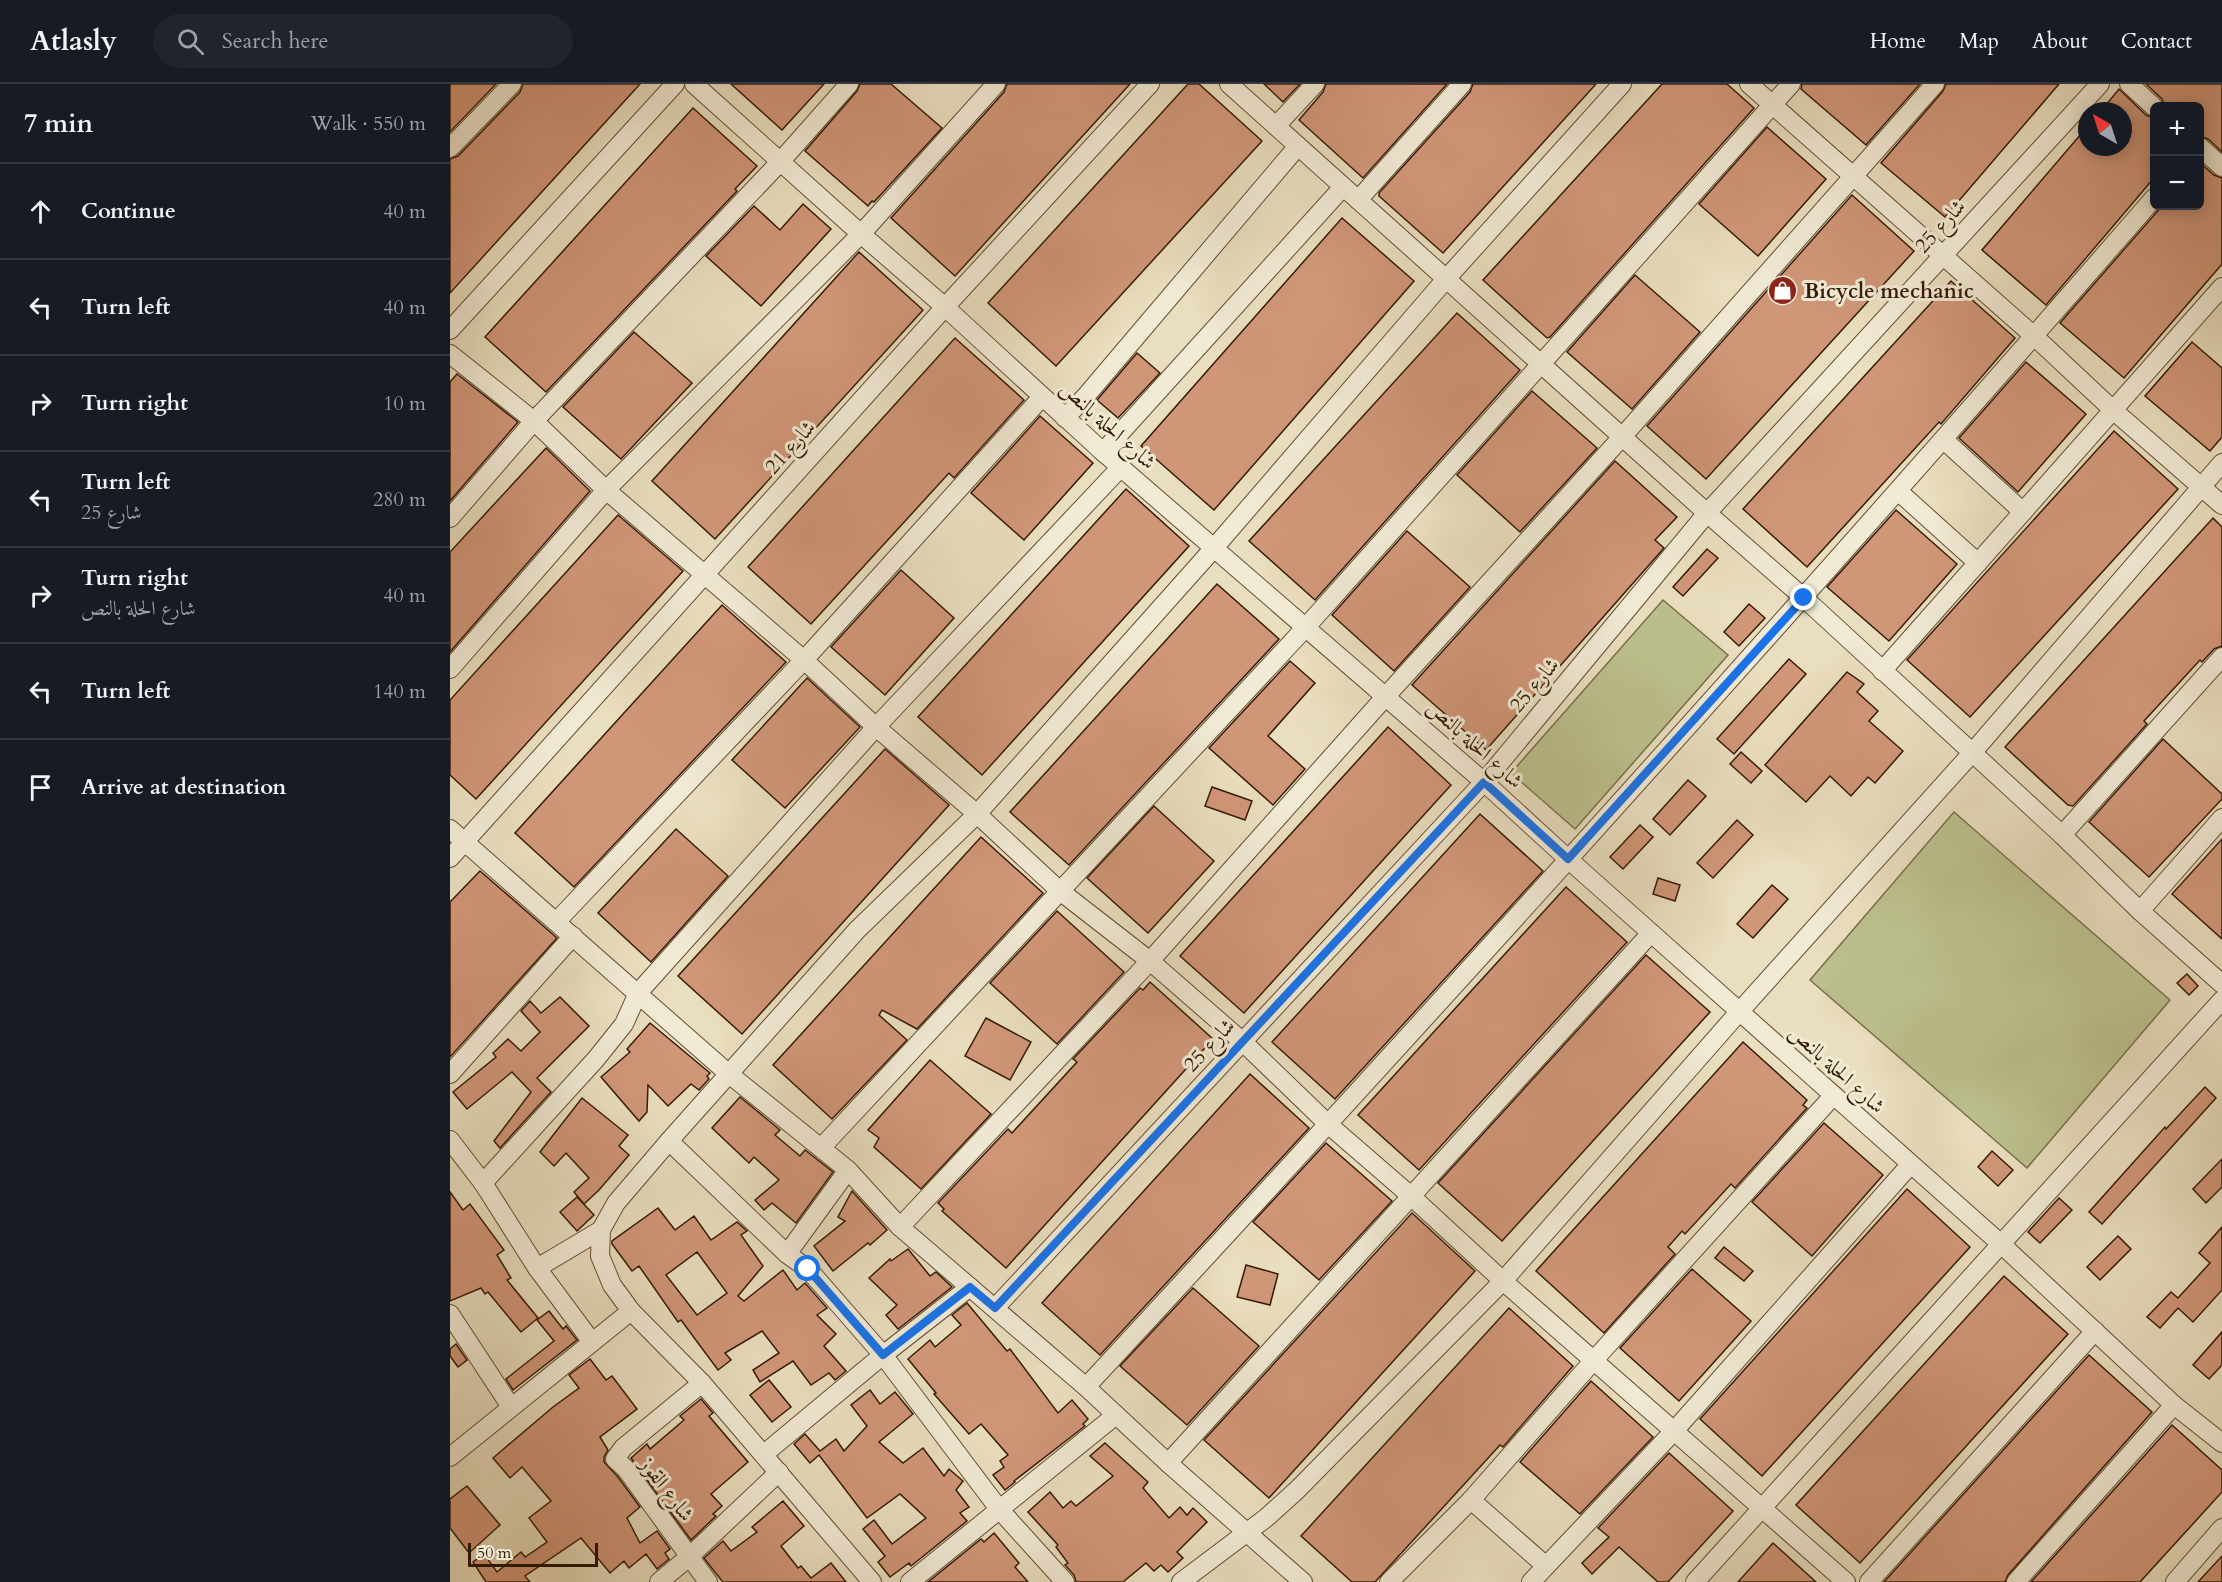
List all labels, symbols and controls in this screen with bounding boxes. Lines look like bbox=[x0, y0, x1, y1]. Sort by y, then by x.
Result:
search box bbox=[153, 14, 573, 68]
text: Atlasly bbox=[30, 22, 117, 60]
icon: search bbox=[174, 25, 207, 58]
text: Search here bbox=[222, 26, 328, 56]
text: Home bbox=[1870, 27, 1926, 56]
text: Map bbox=[1959, 27, 1999, 56]
text: About bbox=[2032, 27, 2088, 56]
text: Contact bbox=[2121, 27, 2192, 56]
north arrow bbox=[2078, 102, 2132, 156]
map controls bbox=[2150, 102, 2204, 210]
button: + bbox=[2150, 102, 2204, 156]
text: 7 min bbox=[24, 106, 93, 141]
text: Walk · 550 m bbox=[311, 110, 426, 137]
button: − bbox=[2150, 156, 2204, 210]
street label: شارع 25 bbox=[1908, 193, 1975, 262]
icon: ahead bbox=[24, 195, 57, 228]
text: Continue bbox=[81, 196, 176, 226]
text: 40 m bbox=[383, 198, 426, 225]
shop icon: Bicycle mechanic bbox=[1767, 275, 1799, 307]
place label: Bicycle mechanic bbox=[1804, 277, 1974, 306]
icon: left bbox=[24, 291, 57, 324]
text: Turn left bbox=[81, 292, 170, 322]
text: 40 m bbox=[383, 294, 426, 321]
street label: شارع الحلة بالنص bbox=[1051, 374, 1162, 479]
icon: right bbox=[24, 387, 57, 420]
text: Turn right bbox=[81, 388, 188, 418]
text: 10 m bbox=[383, 390, 426, 417]
street label: شارع 21 bbox=[758, 414, 825, 483]
text: Turn left bbox=[81, 467, 170, 497]
icon: left bbox=[24, 483, 57, 516]
text: 280 m bbox=[373, 486, 426, 513]
text: شارع 25 bbox=[81, 499, 142, 526]
text: Turn right bbox=[81, 563, 188, 593]
icon: right bbox=[24, 579, 57, 612]
text: 40 m bbox=[383, 582, 426, 609]
route end bbox=[1790, 584, 1816, 610]
text: شارع الحلة بالنص bbox=[81, 595, 196, 622]
street label: شارع 25 bbox=[1503, 652, 1568, 721]
icon: left bbox=[24, 675, 57, 708]
text: Turn left bbox=[81, 676, 170, 706]
text: 140 m bbox=[373, 678, 426, 705]
street label: شارع الحلة بالنص bbox=[1418, 693, 1529, 798]
icon: arrive bbox=[24, 771, 57, 804]
text: Arrive at destination bbox=[81, 772, 286, 802]
street label: شارع 25 bbox=[1177, 1012, 1244, 1081]
street label: شارع الحلة بالنص bbox=[1780, 1018, 1891, 1123]
route start bbox=[794, 1255, 820, 1281]
street label: شارع القوز bbox=[629, 1449, 700, 1529]
scale bar bbox=[468, 1540, 598, 1568]
text: 50 m bbox=[477, 1542, 511, 1564]

